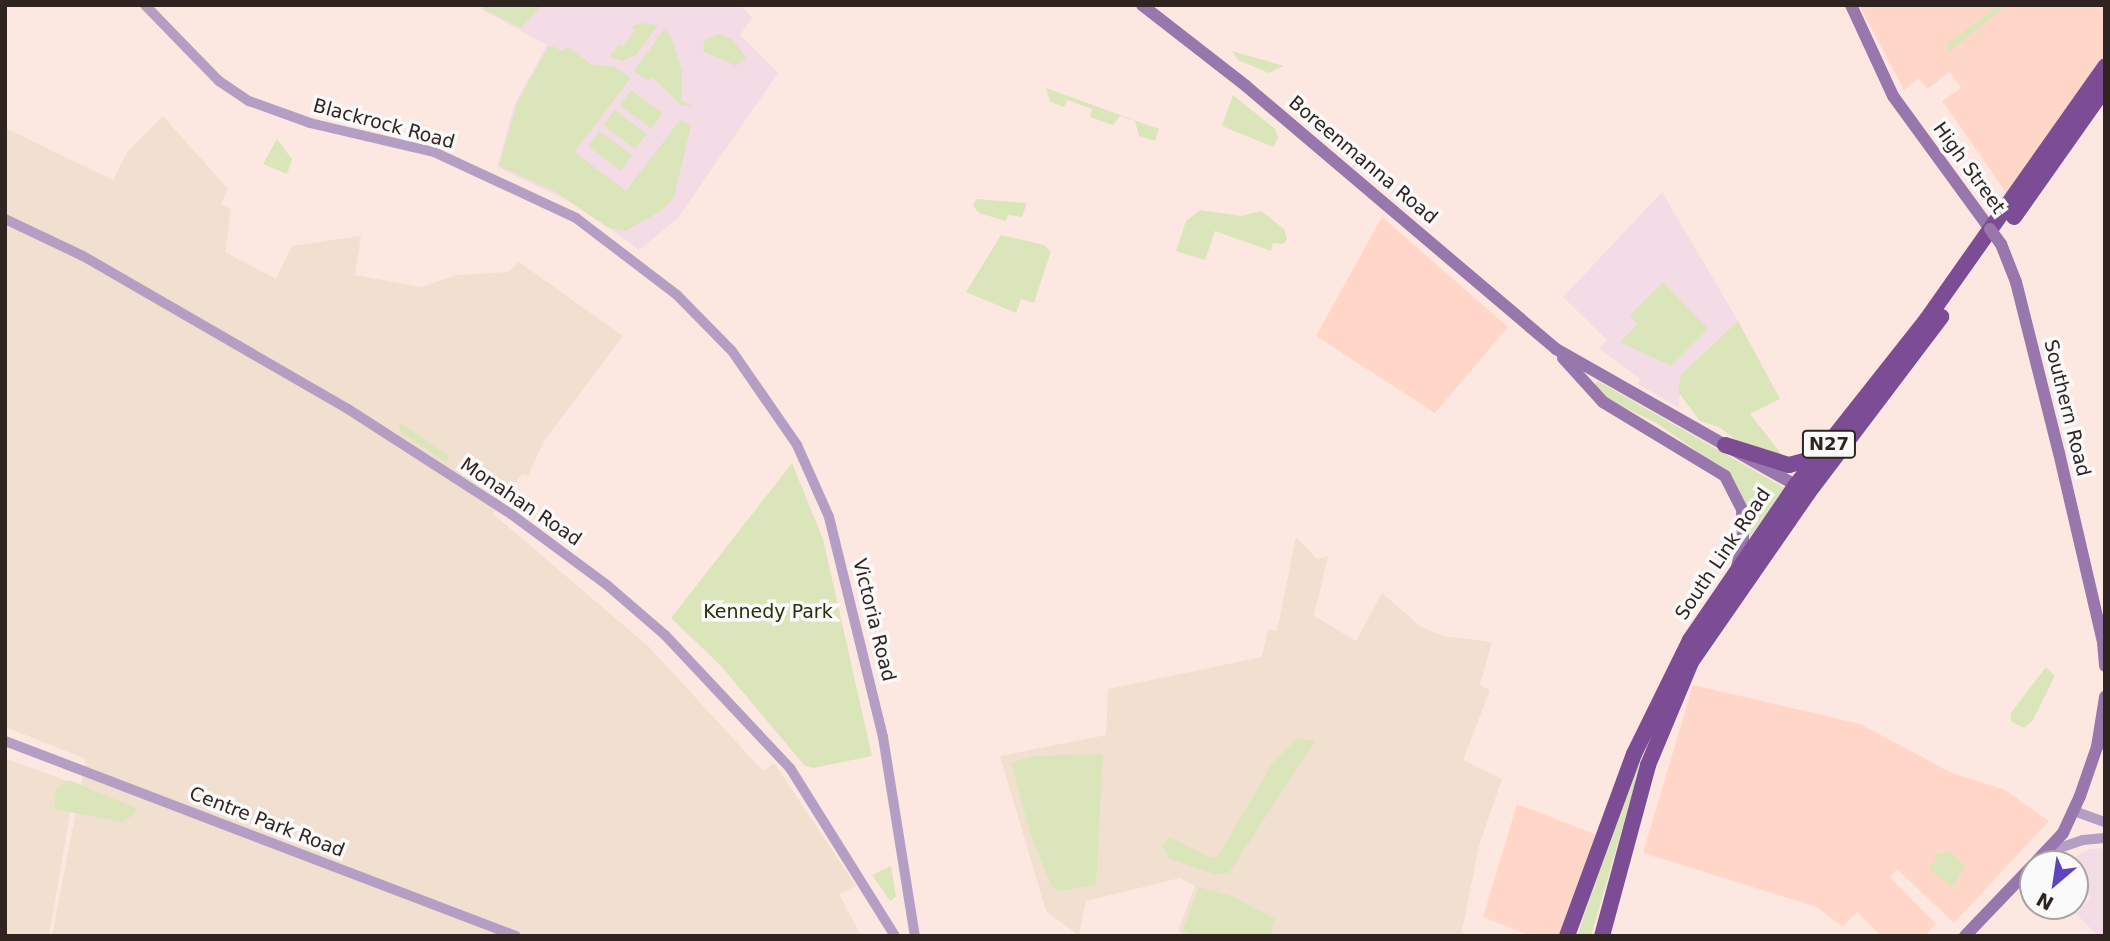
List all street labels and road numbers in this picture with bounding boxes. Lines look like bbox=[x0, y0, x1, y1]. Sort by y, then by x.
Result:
street label: Boreenmanna Road bbox=[1284, 91, 1442, 229]
street label: Blackrock Road bbox=[311, 94, 457, 154]
street label: High Street bbox=[1928, 118, 2010, 218]
street label: Southern Road bbox=[2039, 337, 2095, 479]
road number: N27 bbox=[1801, 430, 1857, 458]
street label: Monahan Road bbox=[456, 453, 586, 551]
street label: South Link Road bbox=[1671, 484, 1775, 624]
street label: Victoria Road bbox=[848, 556, 900, 684]
street label: Centre Park Road bbox=[186, 782, 348, 862]

